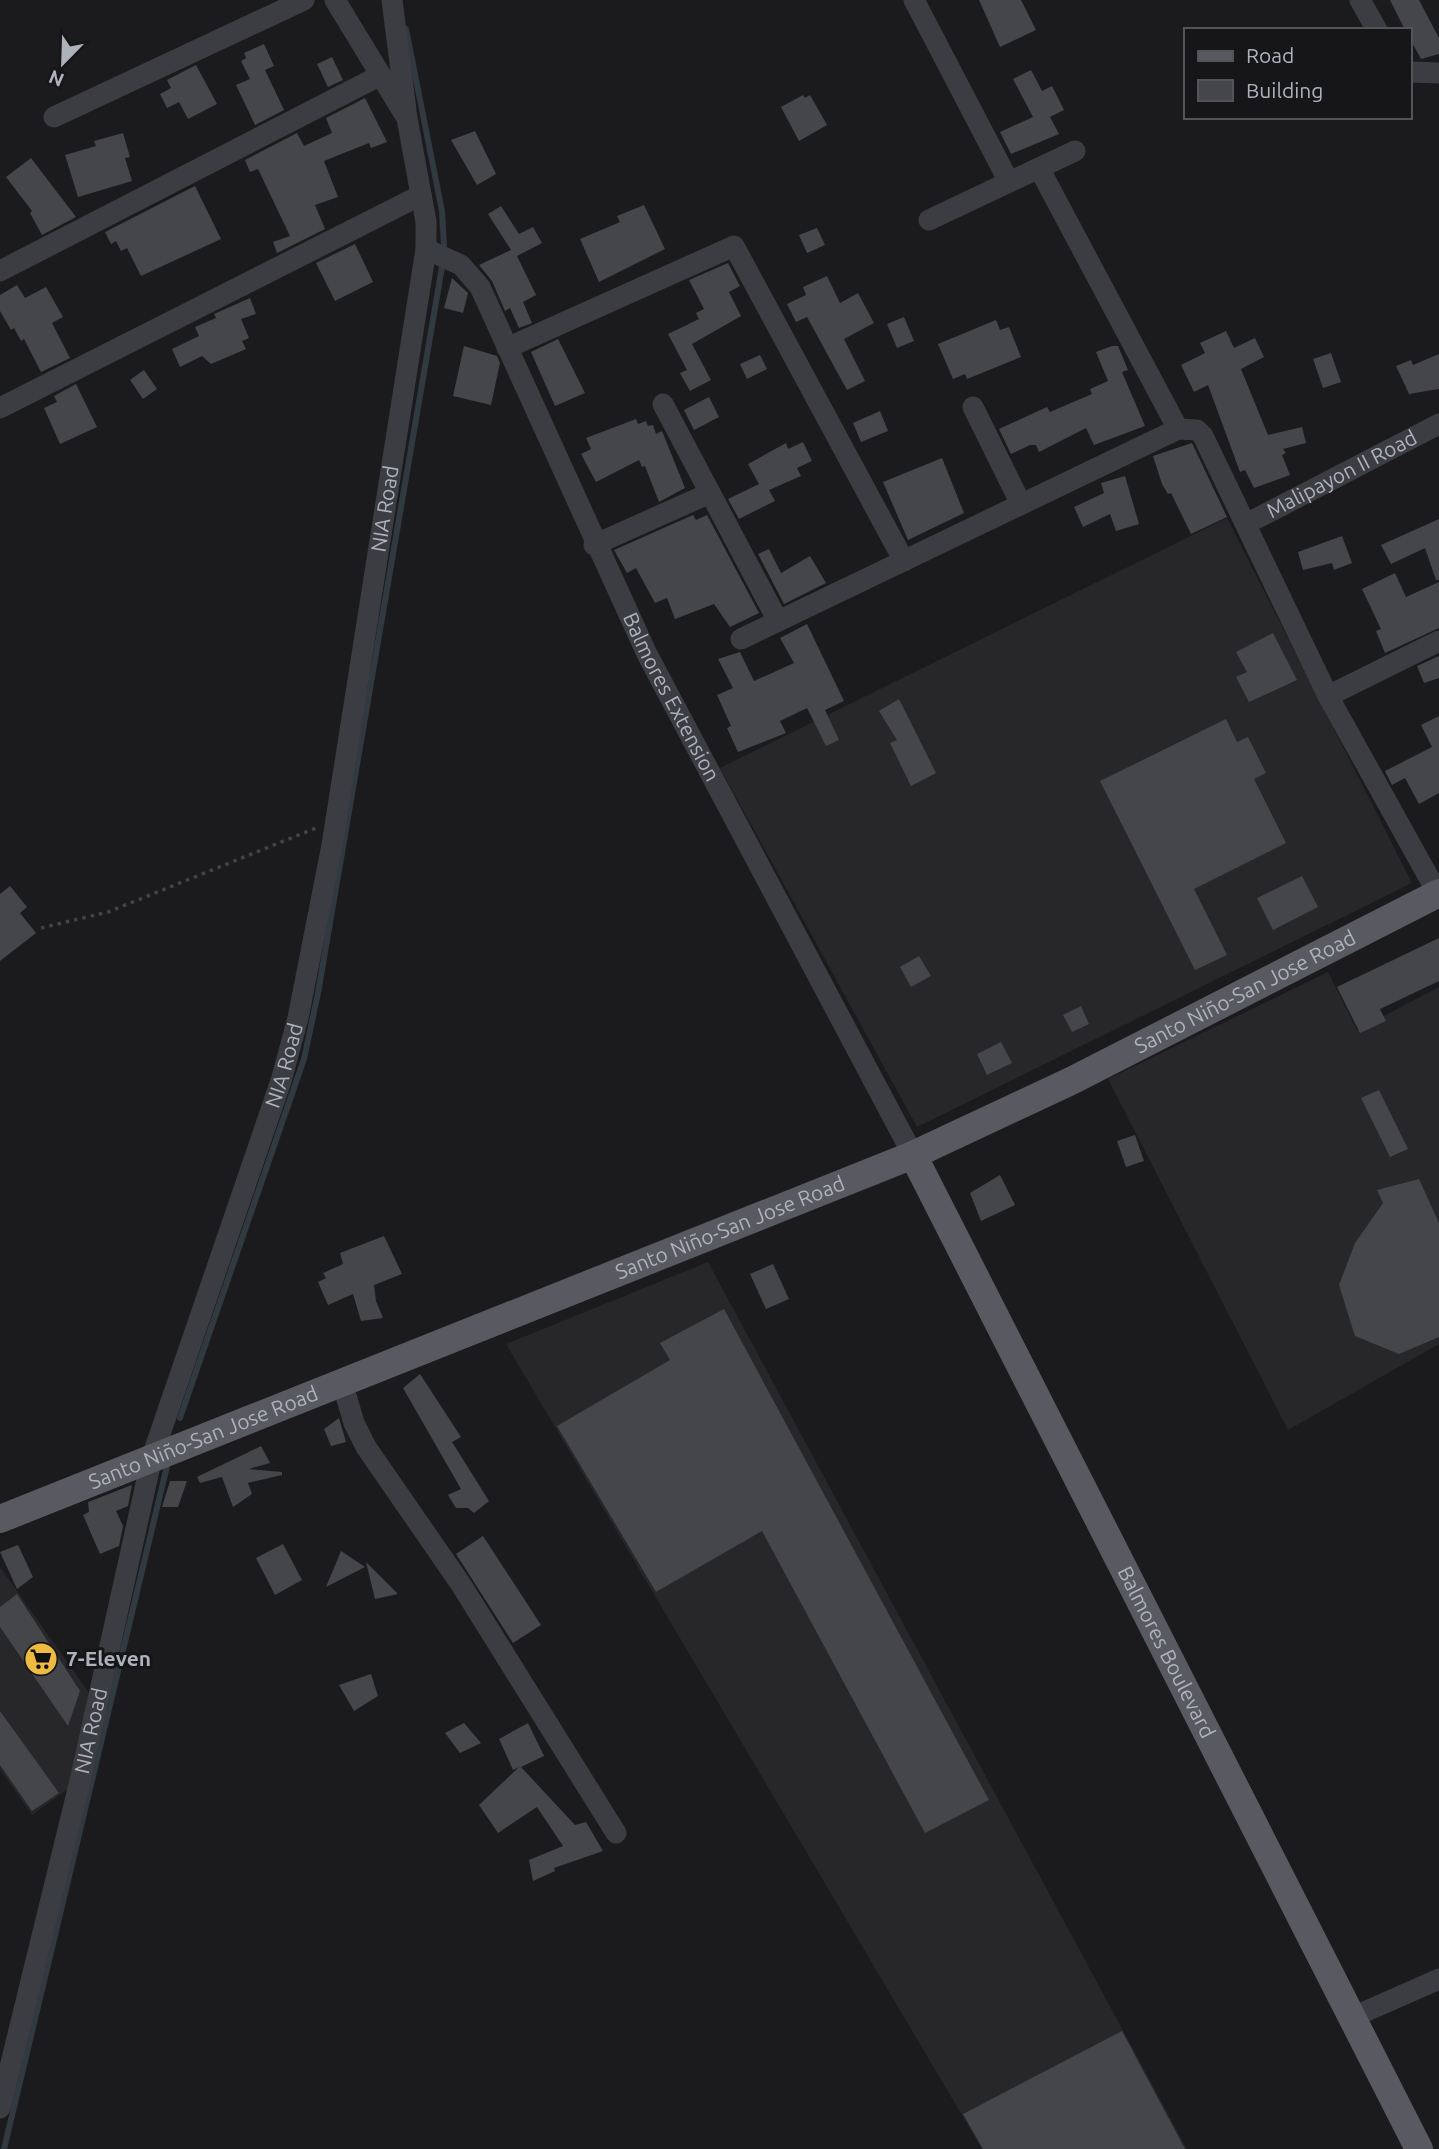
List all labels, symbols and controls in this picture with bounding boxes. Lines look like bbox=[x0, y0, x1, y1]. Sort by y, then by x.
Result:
north arrow bbox=[28, 28, 98, 98]
legend bbox=[1184, 28, 1411, 119]
text: Road bbox=[1246, 43, 1294, 67]
text: N bbox=[46, 66, 67, 92]
text: Building bbox=[1246, 78, 1323, 102]
street label: Malipayon II Road bbox=[1262, 425, 1421, 522]
street label: NIA Road bbox=[365, 464, 403, 554]
street label: Balmores Extension bbox=[619, 609, 725, 785]
street label: Santo Niño-San Jose Road bbox=[1130, 925, 1359, 1057]
street label: NIA Road bbox=[260, 1020, 307, 1111]
street label: Santo Niño-San Jose Road bbox=[612, 1170, 848, 1283]
street label: Santo Niño-San Jose Road bbox=[85, 1380, 321, 1493]
street label: Balmores Boulevard bbox=[1113, 1562, 1221, 1742]
supermarket icon: 7-Eleven bbox=[22, 1640, 60, 1678]
place label: 7-Eleven bbox=[66, 1646, 151, 1670]
street label: NIA Road bbox=[69, 1685, 111, 1776]

